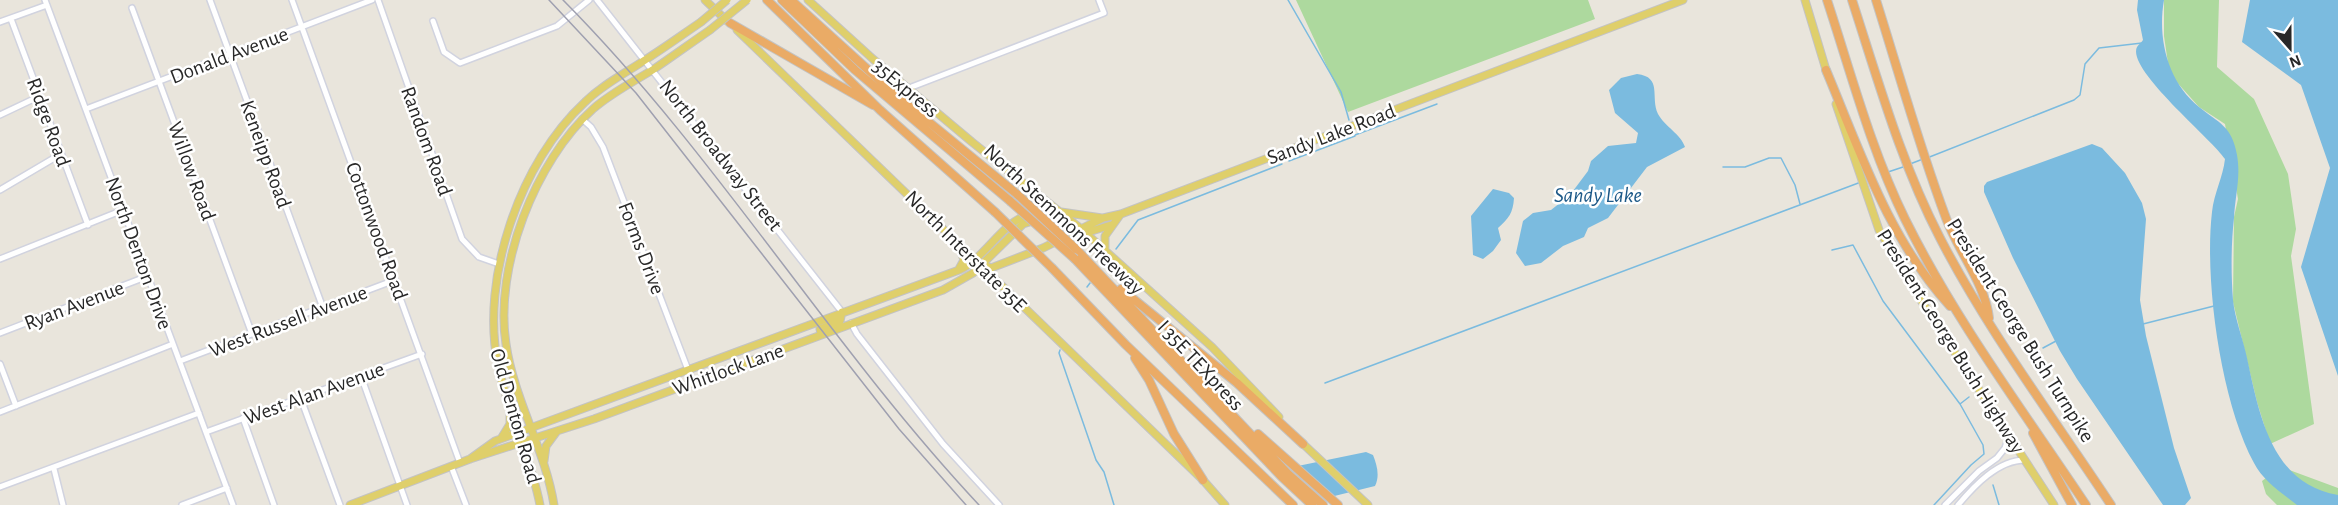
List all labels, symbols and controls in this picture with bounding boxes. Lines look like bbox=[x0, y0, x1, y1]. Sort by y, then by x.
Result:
north arrow bbox=[2260, 18, 2320, 78]
street label: Donald Avenue bbox=[167, 23, 291, 88]
text: N bbox=[2287, 52, 2303, 71]
street label: 35Express bbox=[869, 55, 943, 122]
street label: Ridge Road bbox=[23, 75, 74, 169]
street label: North Broadway Street bbox=[655, 76, 786, 235]
street label: Random Road bbox=[397, 84, 456, 199]
street label: Keneipp Road bbox=[236, 98, 295, 211]
street label: Sandy Lake Road bbox=[1264, 100, 1398, 169]
street label: Willow Road bbox=[164, 119, 219, 224]
street label: North Stemmons Freeway bbox=[980, 140, 1148, 299]
street label: Cottonwood Road bbox=[342, 159, 411, 303]
street label: North Denton Drive bbox=[101, 174, 176, 332]
water label: Sandy Lake bbox=[1554, 184, 1642, 206]
street label: North Interstate 35E bbox=[901, 187, 1030, 316]
street label: Forms Drive bbox=[614, 199, 669, 297]
street label: President George Bush Turnpike bbox=[1943, 215, 2098, 446]
street label: President George Bush Highway bbox=[1873, 225, 2028, 457]
street label: Ryan Avenue bbox=[21, 277, 127, 334]
street label: West Russell Avenue bbox=[206, 282, 370, 361]
street label: I 35E TEXpress bbox=[1154, 316, 1248, 415]
street label: Whitlock Lane bbox=[670, 340, 787, 399]
street label: Old Denton Road bbox=[486, 346, 545, 486]
street label: West Alan Avenue bbox=[241, 358, 387, 429]

